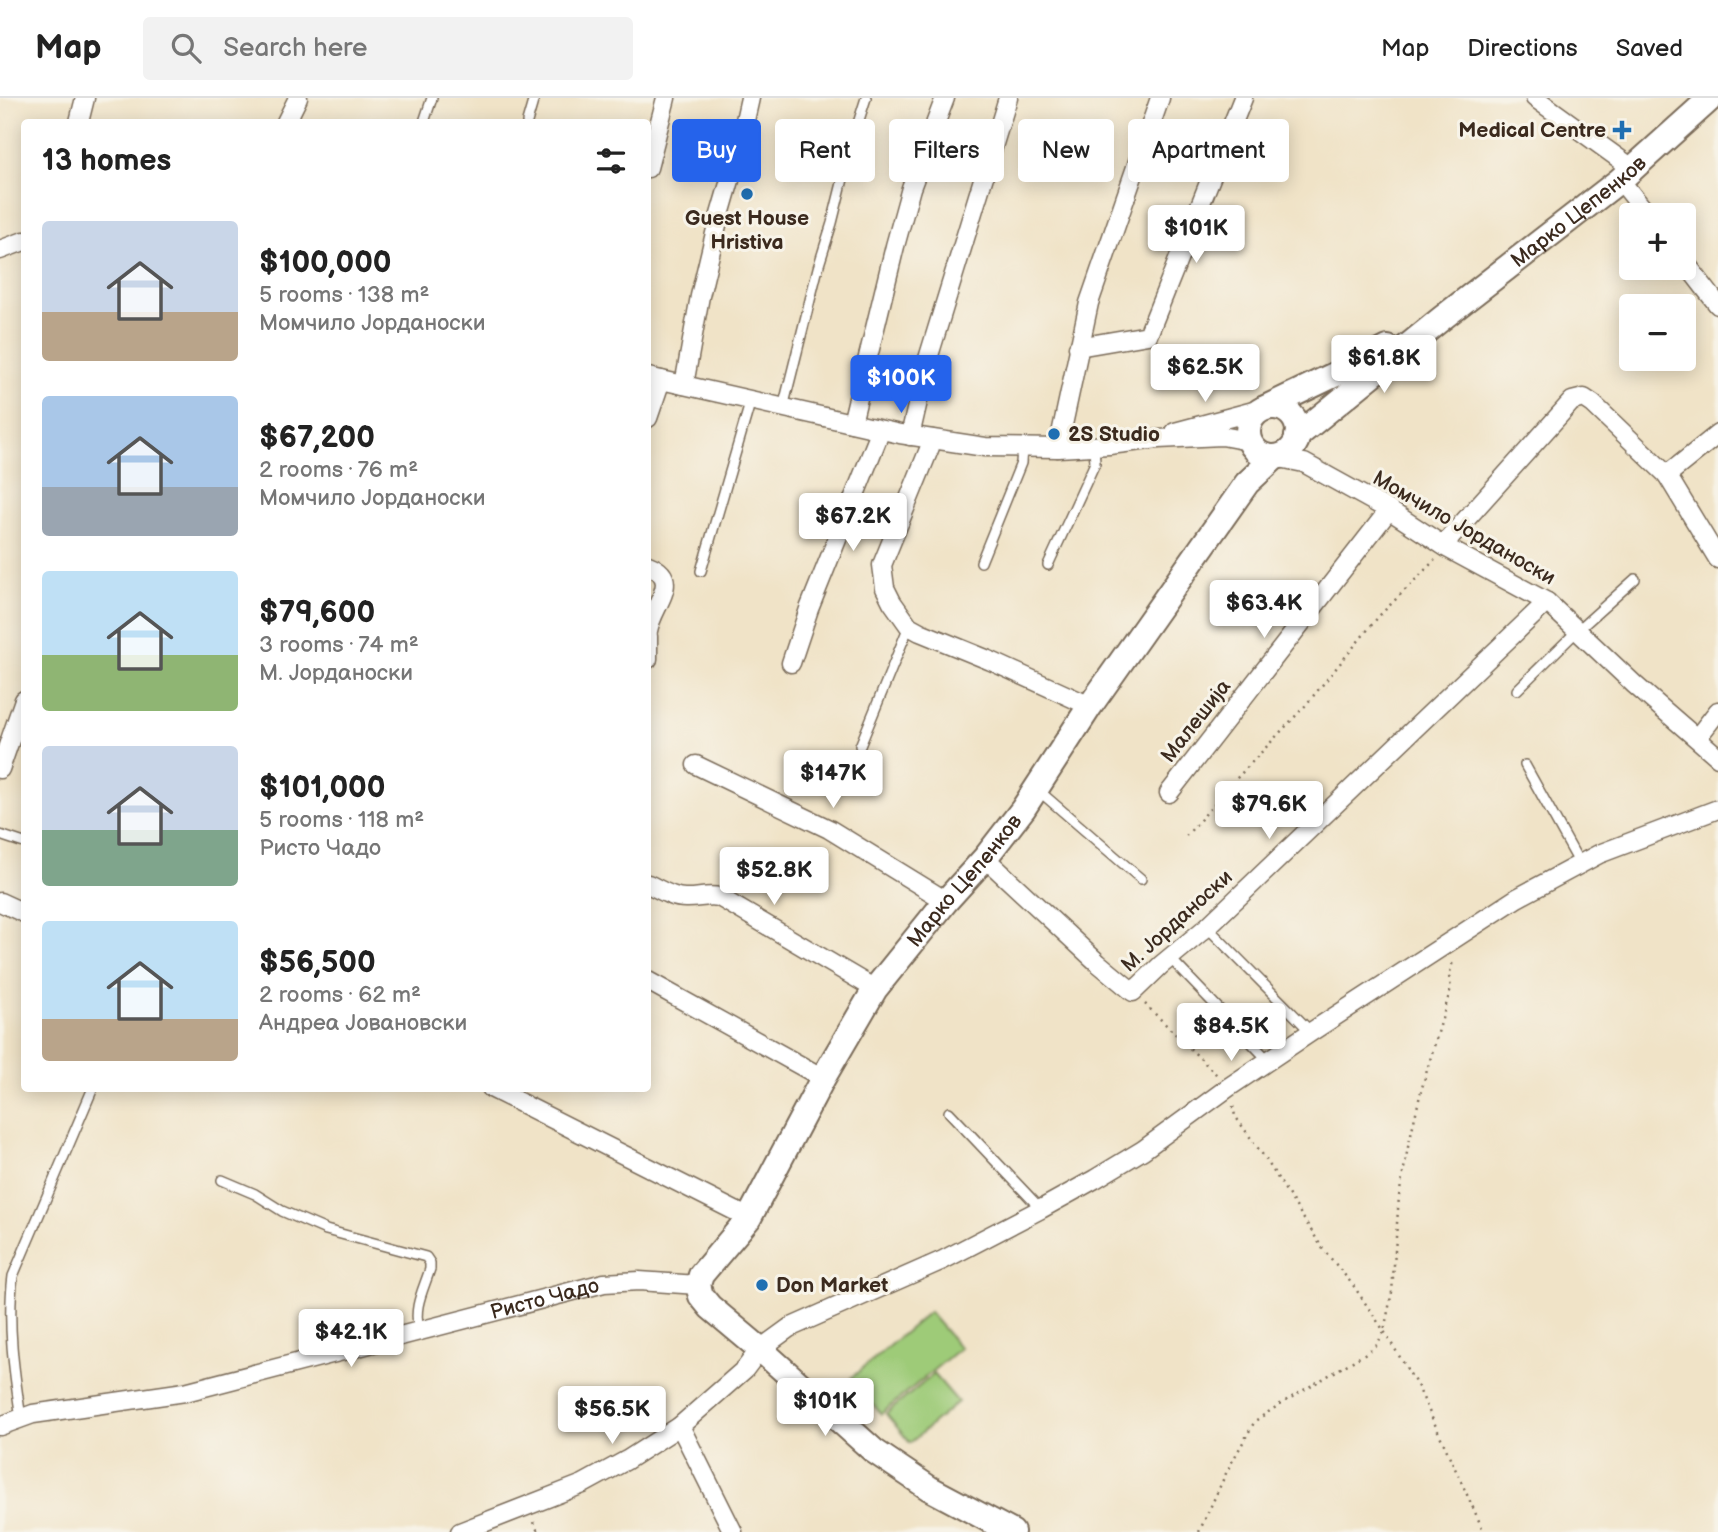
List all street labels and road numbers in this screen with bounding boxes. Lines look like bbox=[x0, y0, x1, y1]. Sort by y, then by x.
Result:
street label: Марко Цепенков bbox=[1506, 150, 1651, 273]
street label: Момчило Јорданоски bbox=[1368, 465, 1560, 591]
street label: Малешија bbox=[1156, 674, 1237, 768]
street label: Марко Цепенков bbox=[901, 809, 1027, 952]
street label: М. Јорданоски bbox=[1116, 865, 1238, 977]
street label: Ристо Чадо bbox=[487, 1272, 601, 1325]

